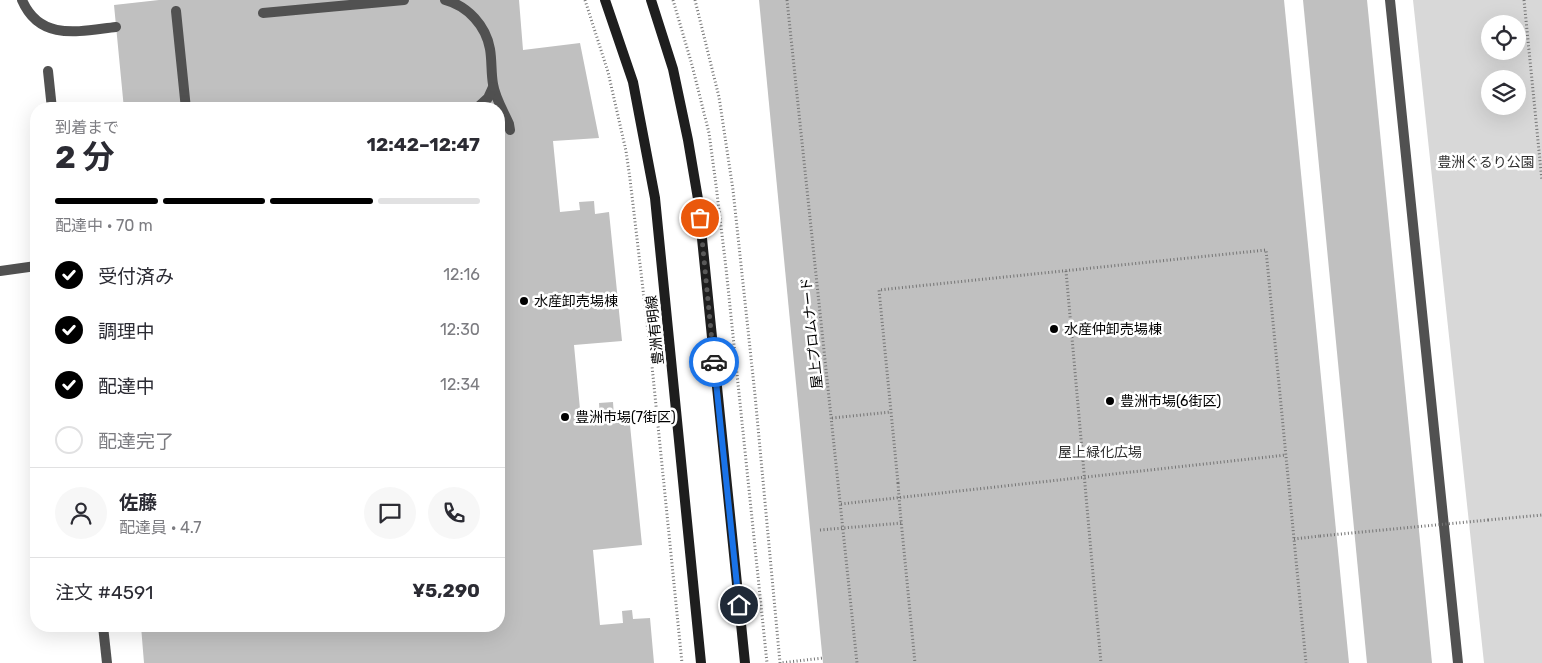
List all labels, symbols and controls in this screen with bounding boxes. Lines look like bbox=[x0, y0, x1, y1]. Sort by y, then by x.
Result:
map controls bbox=[1481, 15, 1526, 115]
button: locate bbox=[1481, 15, 1526, 60]
button: layers bbox=[1481, 70, 1526, 115]
text: 到着まで bbox=[55, 118, 119, 137]
text: 12:42–12:47 bbox=[367, 133, 480, 156]
text: 2 分 bbox=[55, 138, 115, 176]
park label: 豊洲ぐるり公園 bbox=[1437, 154, 1535, 171]
pin bbox=[679, 197, 721, 239]
icon: bag bbox=[686, 204, 714, 232]
text: 配達中 · 70 m bbox=[55, 216, 153, 235]
icon: check bbox=[55, 261, 83, 289]
text: 受付済み bbox=[98, 265, 174, 288]
text: 12:16 bbox=[443, 265, 480, 284]
street label: 屋上プロムナード bbox=[798, 276, 826, 390]
place label: 水産卸売場棟 bbox=[534, 293, 618, 310]
street label: 豊洲有明線 bbox=[643, 294, 667, 366]
marker: 水産卸売場棟 bbox=[518, 295, 530, 307]
icon: check bbox=[55, 316, 83, 344]
text: 調理中 bbox=[98, 320, 155, 343]
text: 12:30 bbox=[440, 320, 480, 339]
place label: 水産仲卸売場棟 bbox=[1064, 321, 1162, 338]
marker: 水産仲卸売場棟 bbox=[1048, 323, 1060, 335]
courier bbox=[689, 337, 739, 387]
icon: car bbox=[700, 348, 728, 376]
icon: check bbox=[55, 371, 83, 399]
text: 配達中 bbox=[98, 375, 155, 398]
text: 12:34 bbox=[440, 375, 480, 394]
place label: 豊洲市場(6街区) bbox=[1120, 393, 1221, 410]
marker: 豊洲市場(6街区) bbox=[1104, 395, 1116, 407]
place label: 豊洲市場(7街区) bbox=[575, 409, 676, 426]
marker: 豊洲市場(7街区) bbox=[559, 411, 571, 423]
text: 配達完了 bbox=[98, 430, 174, 453]
park label: 屋上緑化広場 bbox=[1058, 444, 1142, 461]
button: person bbox=[55, 487, 107, 539]
button: chat bbox=[364, 487, 416, 539]
button: phone bbox=[428, 487, 480, 539]
text: 佐藤 bbox=[119, 491, 157, 514]
text: 配達員 · 4.7 bbox=[119, 518, 202, 537]
text: ¥5,290 bbox=[412, 579, 480, 602]
text: 注文 #4591 bbox=[55, 581, 153, 604]
pin bbox=[718, 584, 760, 626]
icon: home bbox=[725, 591, 753, 619]

